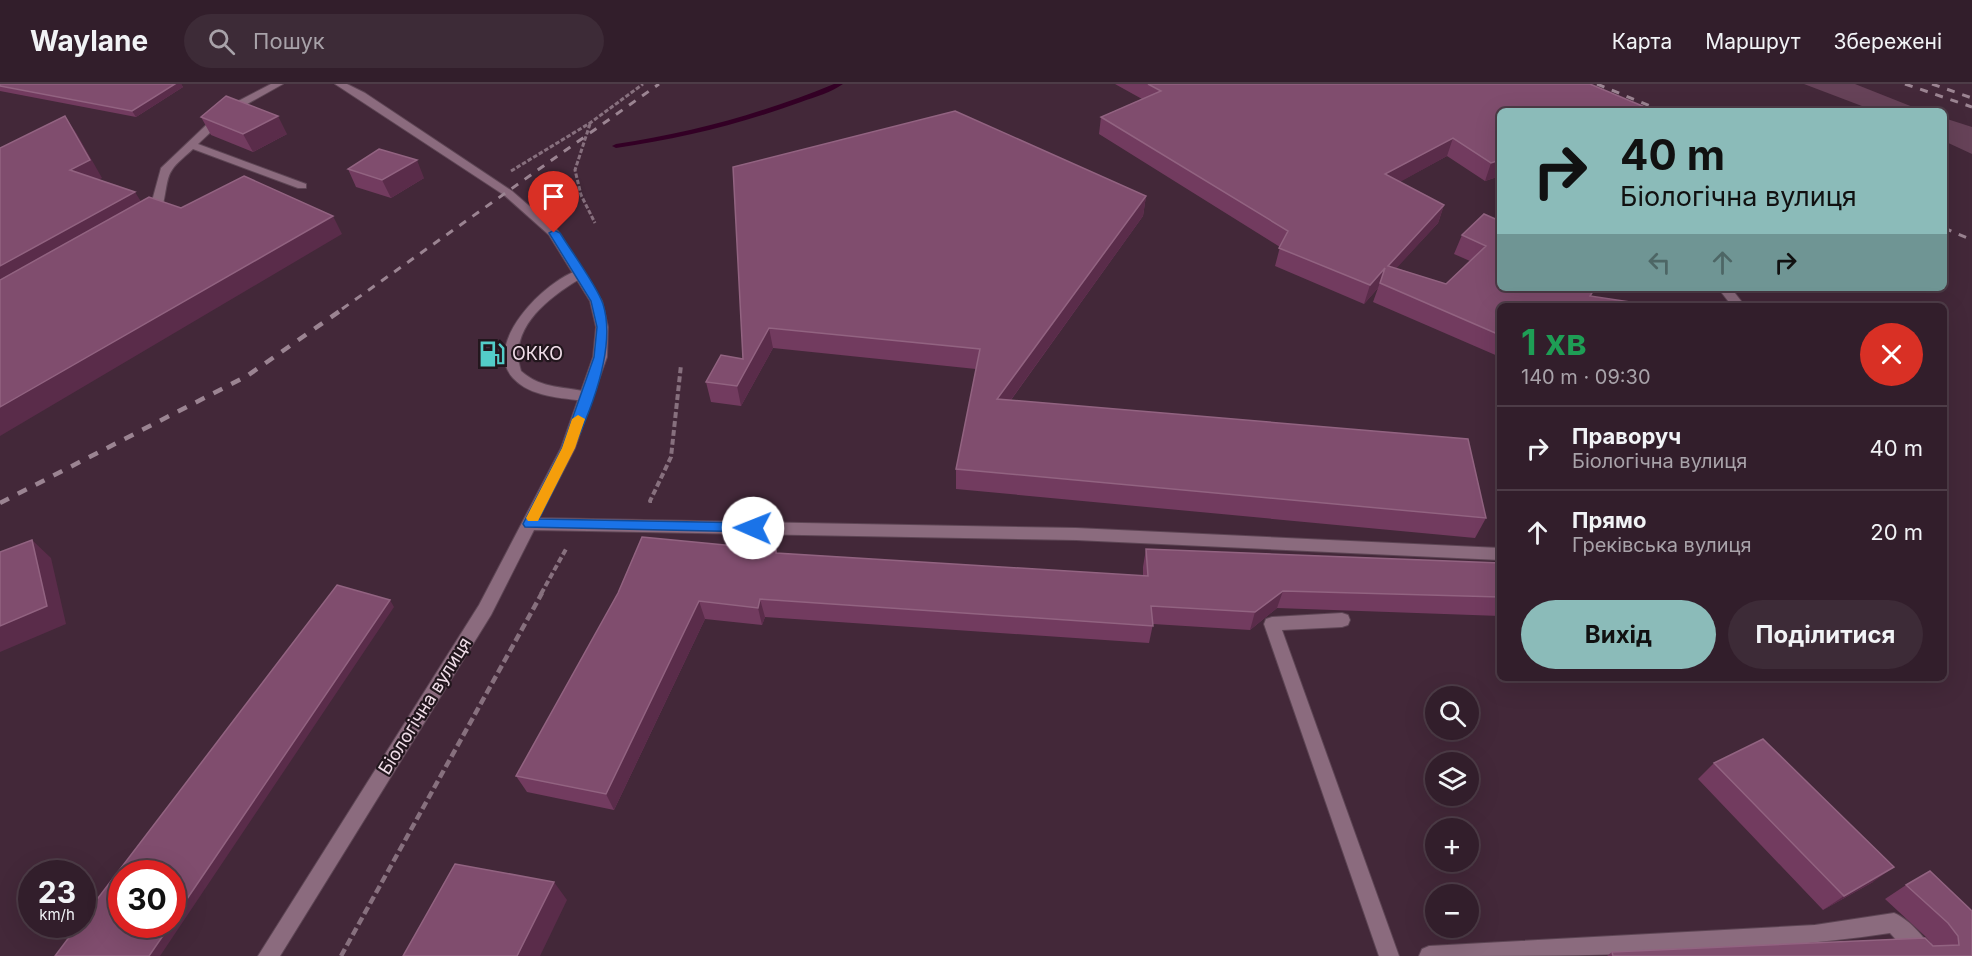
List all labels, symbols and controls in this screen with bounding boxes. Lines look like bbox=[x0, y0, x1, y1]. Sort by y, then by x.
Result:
search box bbox=[184, 14, 604, 68]
text: Waylane bbox=[30, 24, 148, 58]
icon: search bbox=[205, 25, 238, 58]
text: Пошук bbox=[253, 28, 325, 54]
text: Карта bbox=[1612, 29, 1672, 54]
text: Маршрут bbox=[1705, 29, 1800, 54]
text: Збережені bbox=[1833, 29, 1942, 54]
text: 40 m bbox=[1620, 129, 1725, 180]
icon: right bbox=[1521, 132, 1599, 210]
pin bbox=[528, 171, 579, 233]
icon: arrive bbox=[537, 180, 570, 213]
text: Біологічна вулиця bbox=[1620, 180, 1857, 213]
icon: left bbox=[1643, 246, 1676, 279]
icon: ahead bbox=[1706, 246, 1739, 279]
icon: right bbox=[1769, 246, 1802, 279]
text: 1 хв bbox=[1521, 320, 1587, 364]
button: close bbox=[1860, 323, 1923, 386]
fuel station icon: ОККО bbox=[477, 339, 507, 369]
place label: ОККО bbox=[512, 343, 563, 364]
text: 140 m · 09:30 bbox=[1521, 365, 1651, 389]
text: Праворуч bbox=[1572, 423, 1681, 449]
icon: right bbox=[1521, 432, 1554, 465]
text: 40 m bbox=[1869, 435, 1923, 461]
text: Біологічна вулиця bbox=[1572, 449, 1747, 473]
position arrow bbox=[721, 496, 785, 560]
text: Прямо bbox=[1572, 507, 1646, 533]
icon: ahead bbox=[1521, 516, 1554, 549]
text: 20 m bbox=[1870, 519, 1923, 545]
text: Греківська вулиця bbox=[1572, 533, 1752, 557]
button: Вихід bbox=[1521, 600, 1716, 669]
button: Поділитися bbox=[1728, 600, 1923, 669]
street label: Біологічна вулиця bbox=[374, 633, 475, 778]
map controls bbox=[1425, 686, 1479, 938]
button: search bbox=[1425, 686, 1479, 740]
button: layers bbox=[1425, 752, 1479, 806]
button: + bbox=[1425, 818, 1479, 872]
speed limit sign: 30 bbox=[108, 860, 186, 938]
text: 23 bbox=[38, 874, 76, 910]
button: − bbox=[1425, 884, 1479, 938]
text: km/h bbox=[39, 905, 75, 924]

